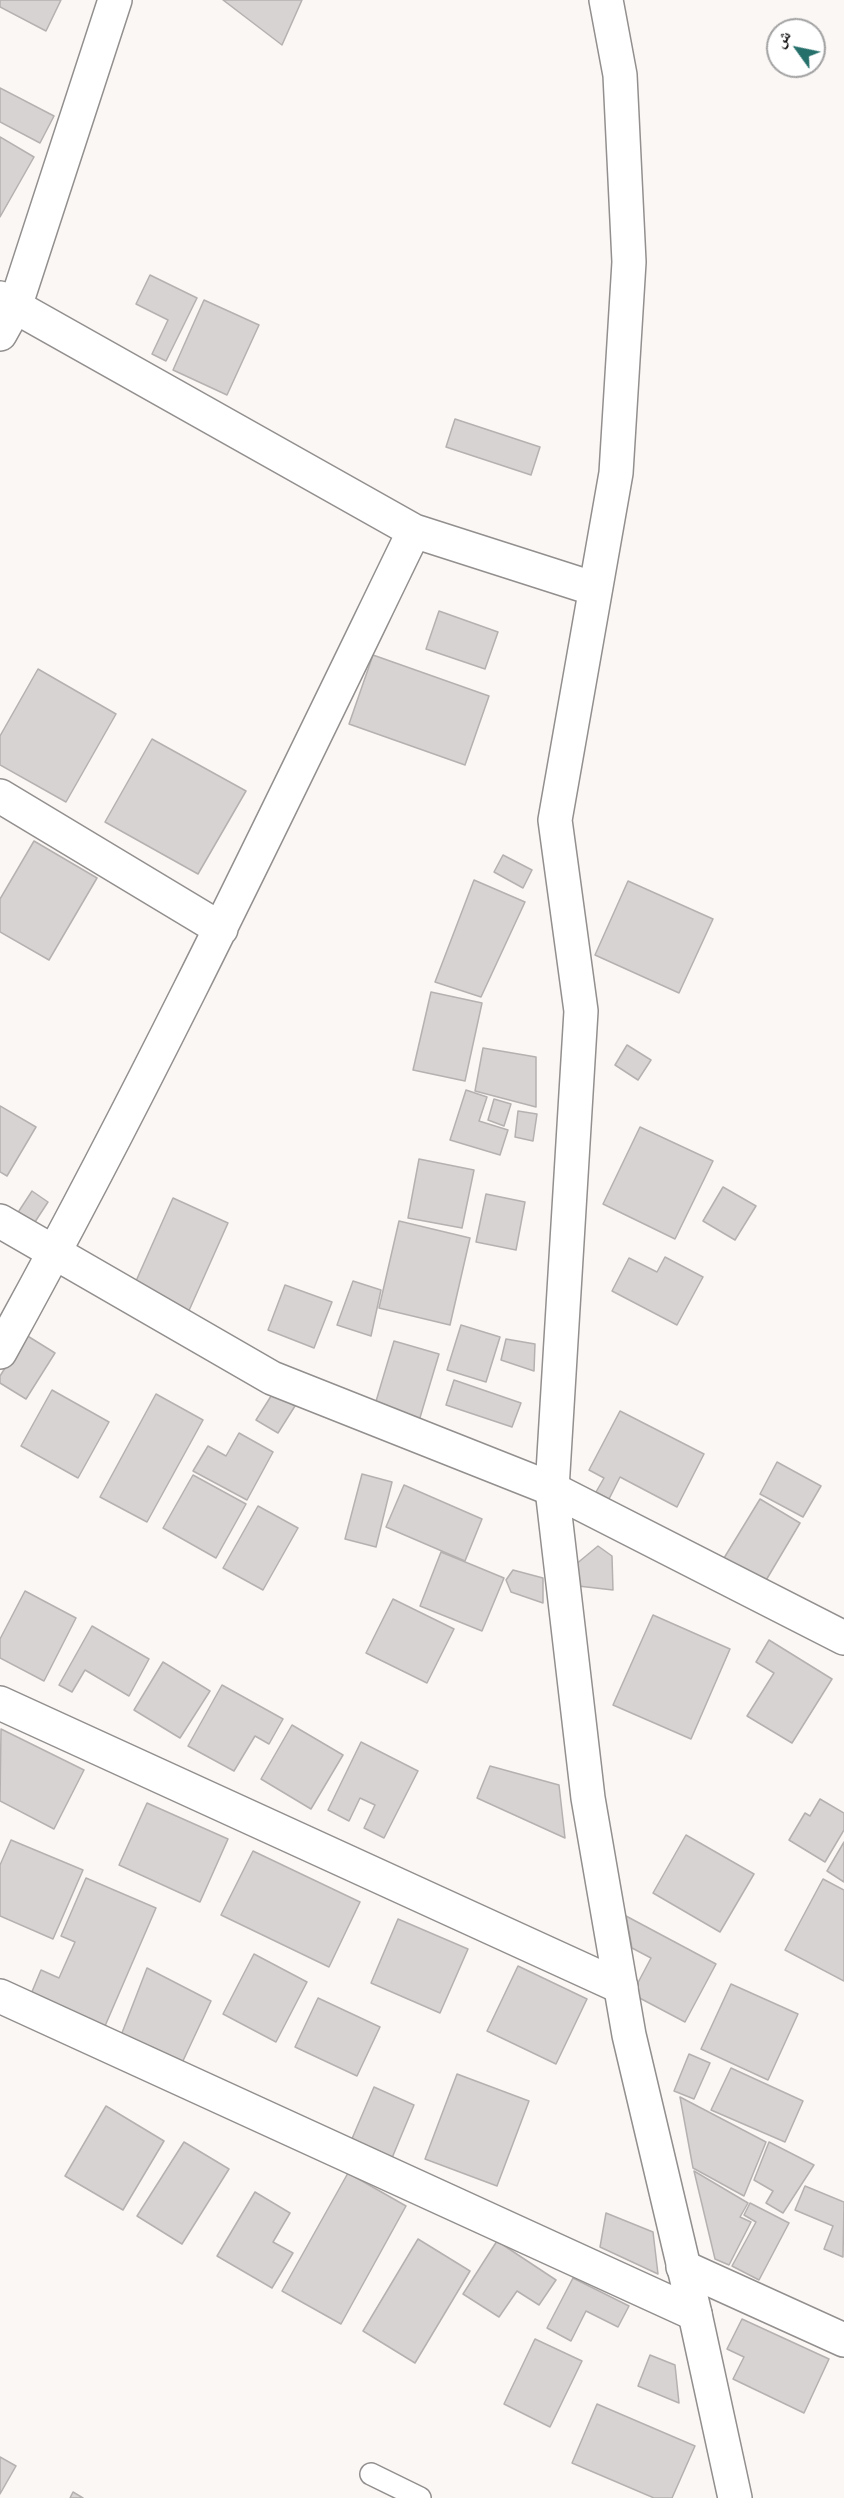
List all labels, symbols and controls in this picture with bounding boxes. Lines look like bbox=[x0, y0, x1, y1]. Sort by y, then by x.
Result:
north arrow bbox=[766, 18, 826, 78]
text: ش bbox=[770, 27, 795, 51]

